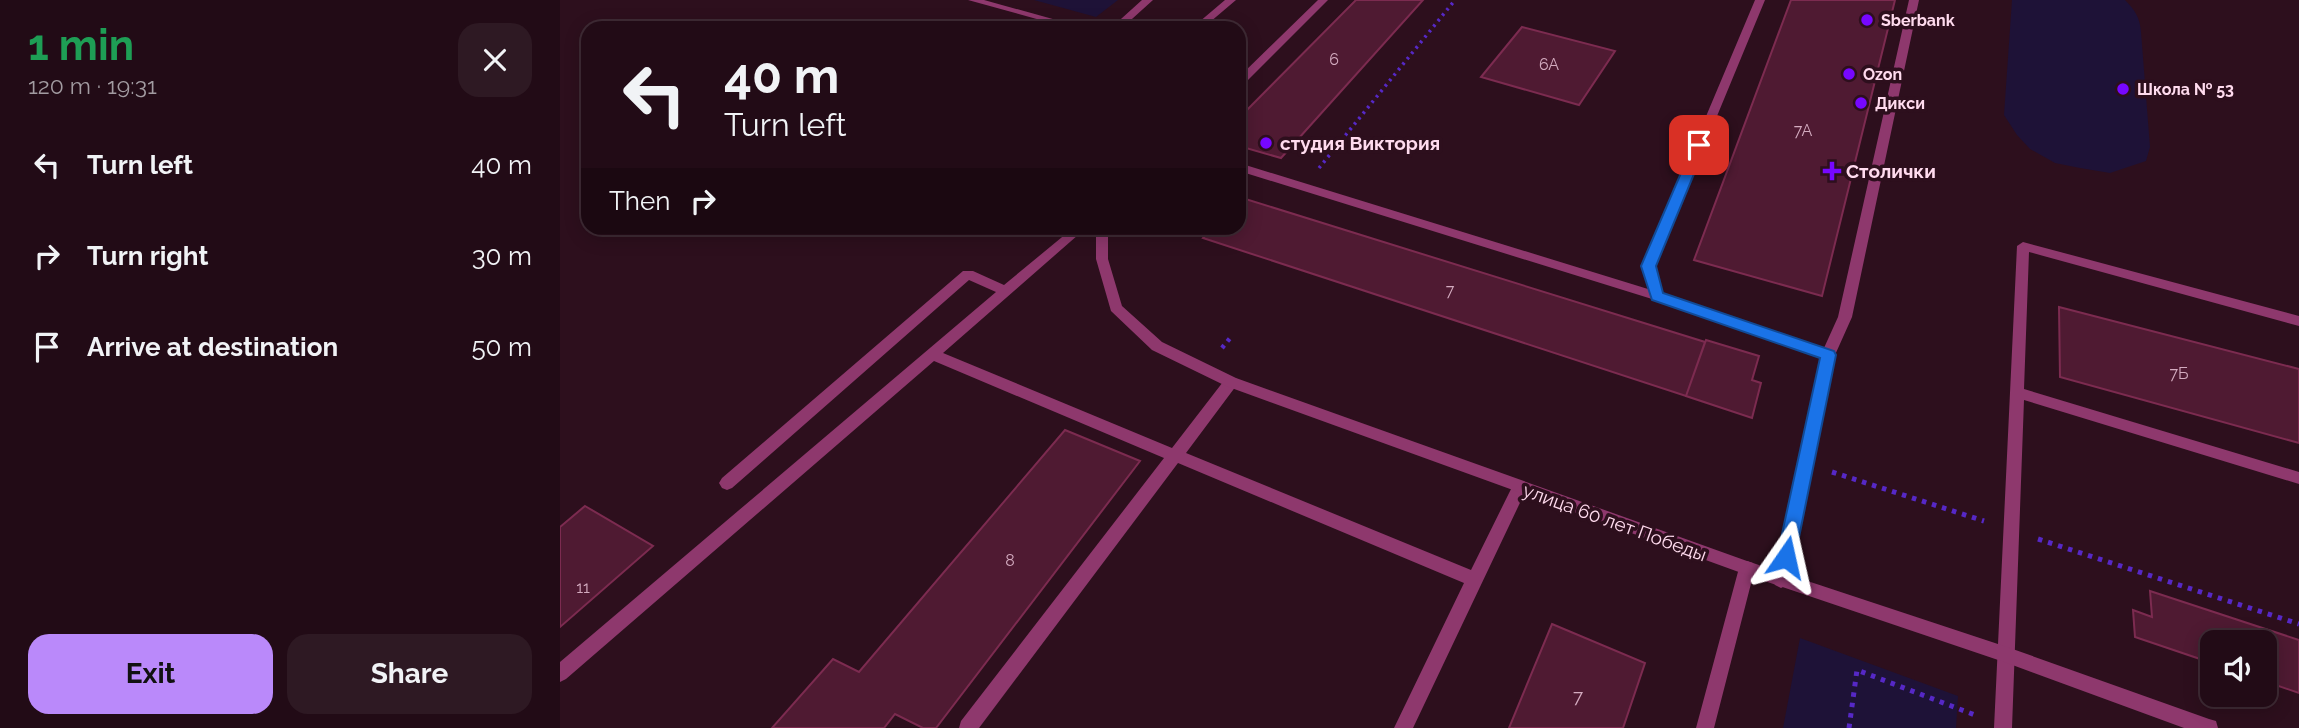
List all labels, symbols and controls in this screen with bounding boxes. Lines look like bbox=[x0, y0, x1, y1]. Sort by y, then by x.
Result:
place label: Sberbank bbox=[1881, 11, 1955, 30]
marker: Sberbank bbox=[1859, 12, 1875, 28]
text: 1 min bbox=[28, 21, 134, 70]
button: close bbox=[458, 23, 532, 97]
text: 40 m bbox=[724, 47, 839, 104]
icon: left bbox=[609, 49, 700, 140]
house number: 6 bbox=[1329, 50, 1339, 69]
house number: 6А bbox=[1539, 55, 1559, 74]
place label: Ozon bbox=[1863, 65, 1902, 84]
marker: Ozon bbox=[1841, 66, 1857, 82]
text: 120 m · 19:31 bbox=[28, 72, 157, 99]
place label: Школа № 53 bbox=[2137, 80, 2234, 99]
marker: Школа № 53 bbox=[2115, 81, 2131, 97]
place label: Дикси bbox=[1875, 94, 1925, 113]
marker: Дикси bbox=[1853, 95, 1869, 111]
text: Turn left bbox=[724, 106, 846, 143]
pin bbox=[1669, 115, 1729, 175]
house number: 7А bbox=[1794, 121, 1813, 140]
icon: arrive bbox=[1680, 126, 1718, 164]
place label: студия Виктория bbox=[1280, 132, 1440, 154]
marker: студия Виктория bbox=[1258, 135, 1274, 151]
icon: left bbox=[28, 146, 66, 184]
text: Turn left bbox=[87, 150, 193, 180]
text: 40 m bbox=[471, 150, 532, 180]
place label: Столички bbox=[1846, 160, 1936, 182]
marker: Столички bbox=[1824, 163, 1840, 179]
icon: right bbox=[684, 182, 722, 220]
text: Then bbox=[609, 186, 670, 216]
icon: right bbox=[28, 237, 66, 275]
text: Turn right bbox=[87, 241, 208, 271]
text: 30 m bbox=[472, 241, 532, 271]
house number: 7 bbox=[1446, 281, 1455, 300]
icon: arrive bbox=[28, 328, 66, 366]
text: Arrive at destination bbox=[87, 332, 338, 362]
text: 50 m bbox=[471, 332, 532, 362]
house number: 7Б bbox=[2170, 364, 2189, 383]
street label: улица 60 лет Победы bbox=[1520, 479, 1710, 565]
position arrow bbox=[1749, 520, 1823, 594]
house number: 8 bbox=[1005, 551, 1015, 570]
house number: 11 bbox=[576, 578, 590, 597]
map controls bbox=[2200, 630, 2277, 707]
button: sound bbox=[2200, 630, 2277, 707]
button: Exit bbox=[28, 634, 273, 714]
button: Share bbox=[287, 634, 532, 714]
house number: 7 bbox=[1573, 685, 1583, 707]

